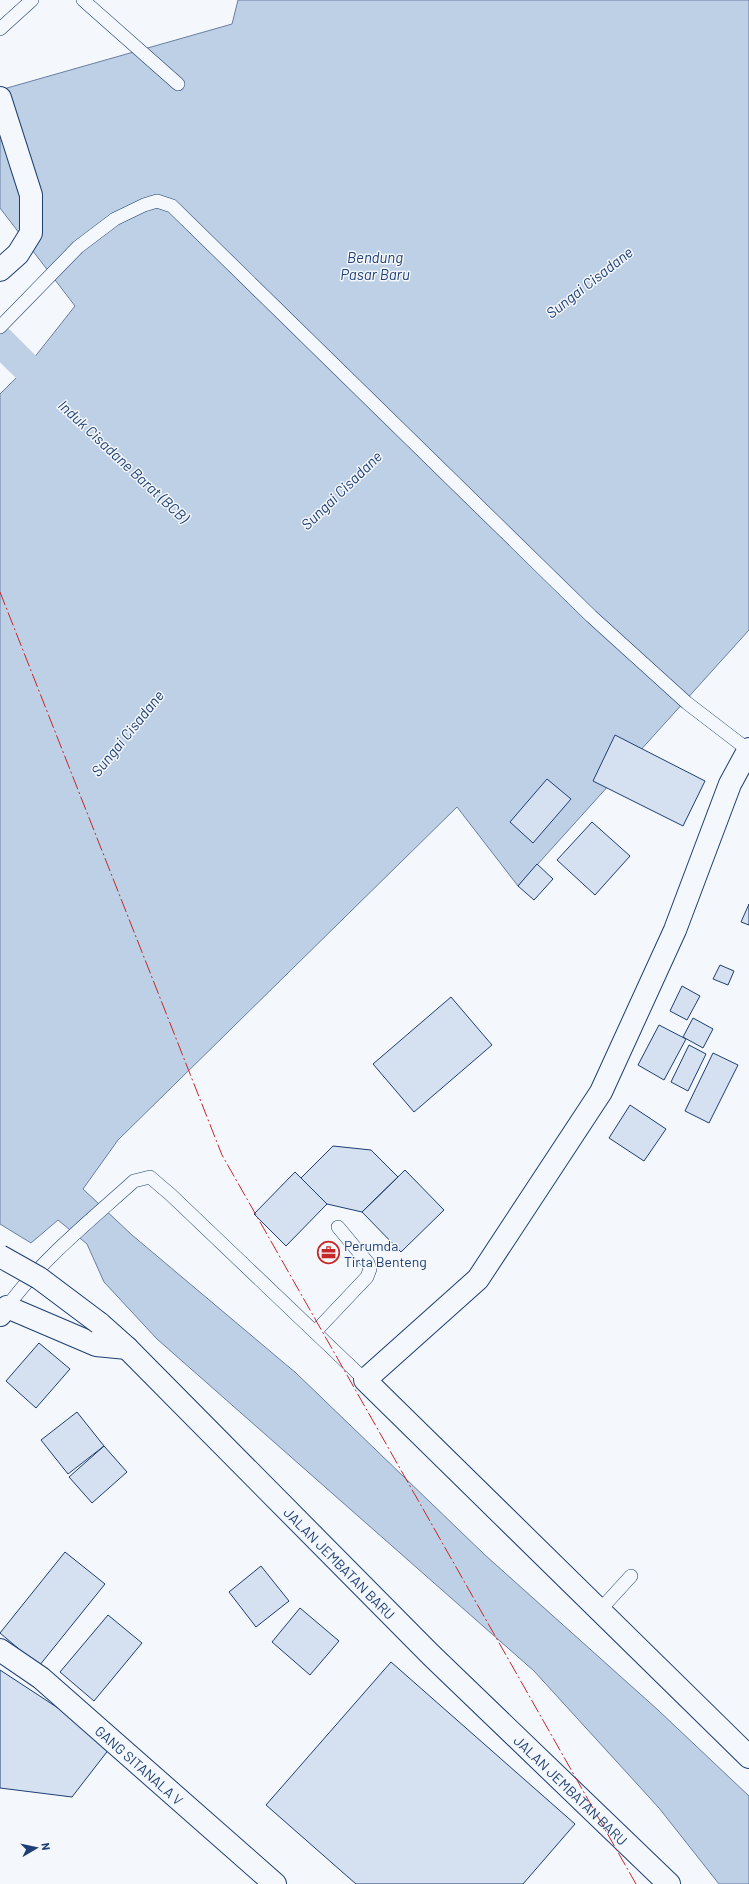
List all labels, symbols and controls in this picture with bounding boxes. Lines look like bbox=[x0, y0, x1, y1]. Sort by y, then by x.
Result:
water label: Sungai Cisadane bbox=[542, 242, 636, 322]
water label: Bendung Pasar Baru bbox=[340, 248, 410, 283]
water label: Induk Cisadane Barat (BCB) bbox=[55, 396, 194, 527]
water label: Sungai Cisadane bbox=[297, 447, 385, 533]
water label: Sungai Cisadane bbox=[87, 686, 167, 780]
place label: Perumda Tirta Benteng bbox=[344, 1237, 427, 1270]
office icon: Perumda Tirta Benteng bbox=[315, 1240, 341, 1266]
street label: JALAN JEMBATAN BARU bbox=[281, 1503, 399, 1623]
street label: GANG SITANALA V bbox=[92, 1722, 187, 1808]
street label: JALAN JEMBATAN BARU bbox=[511, 1731, 631, 1848]
north arrow bbox=[16, 1828, 56, 1868]
text: N bbox=[39, 1842, 53, 1851]

